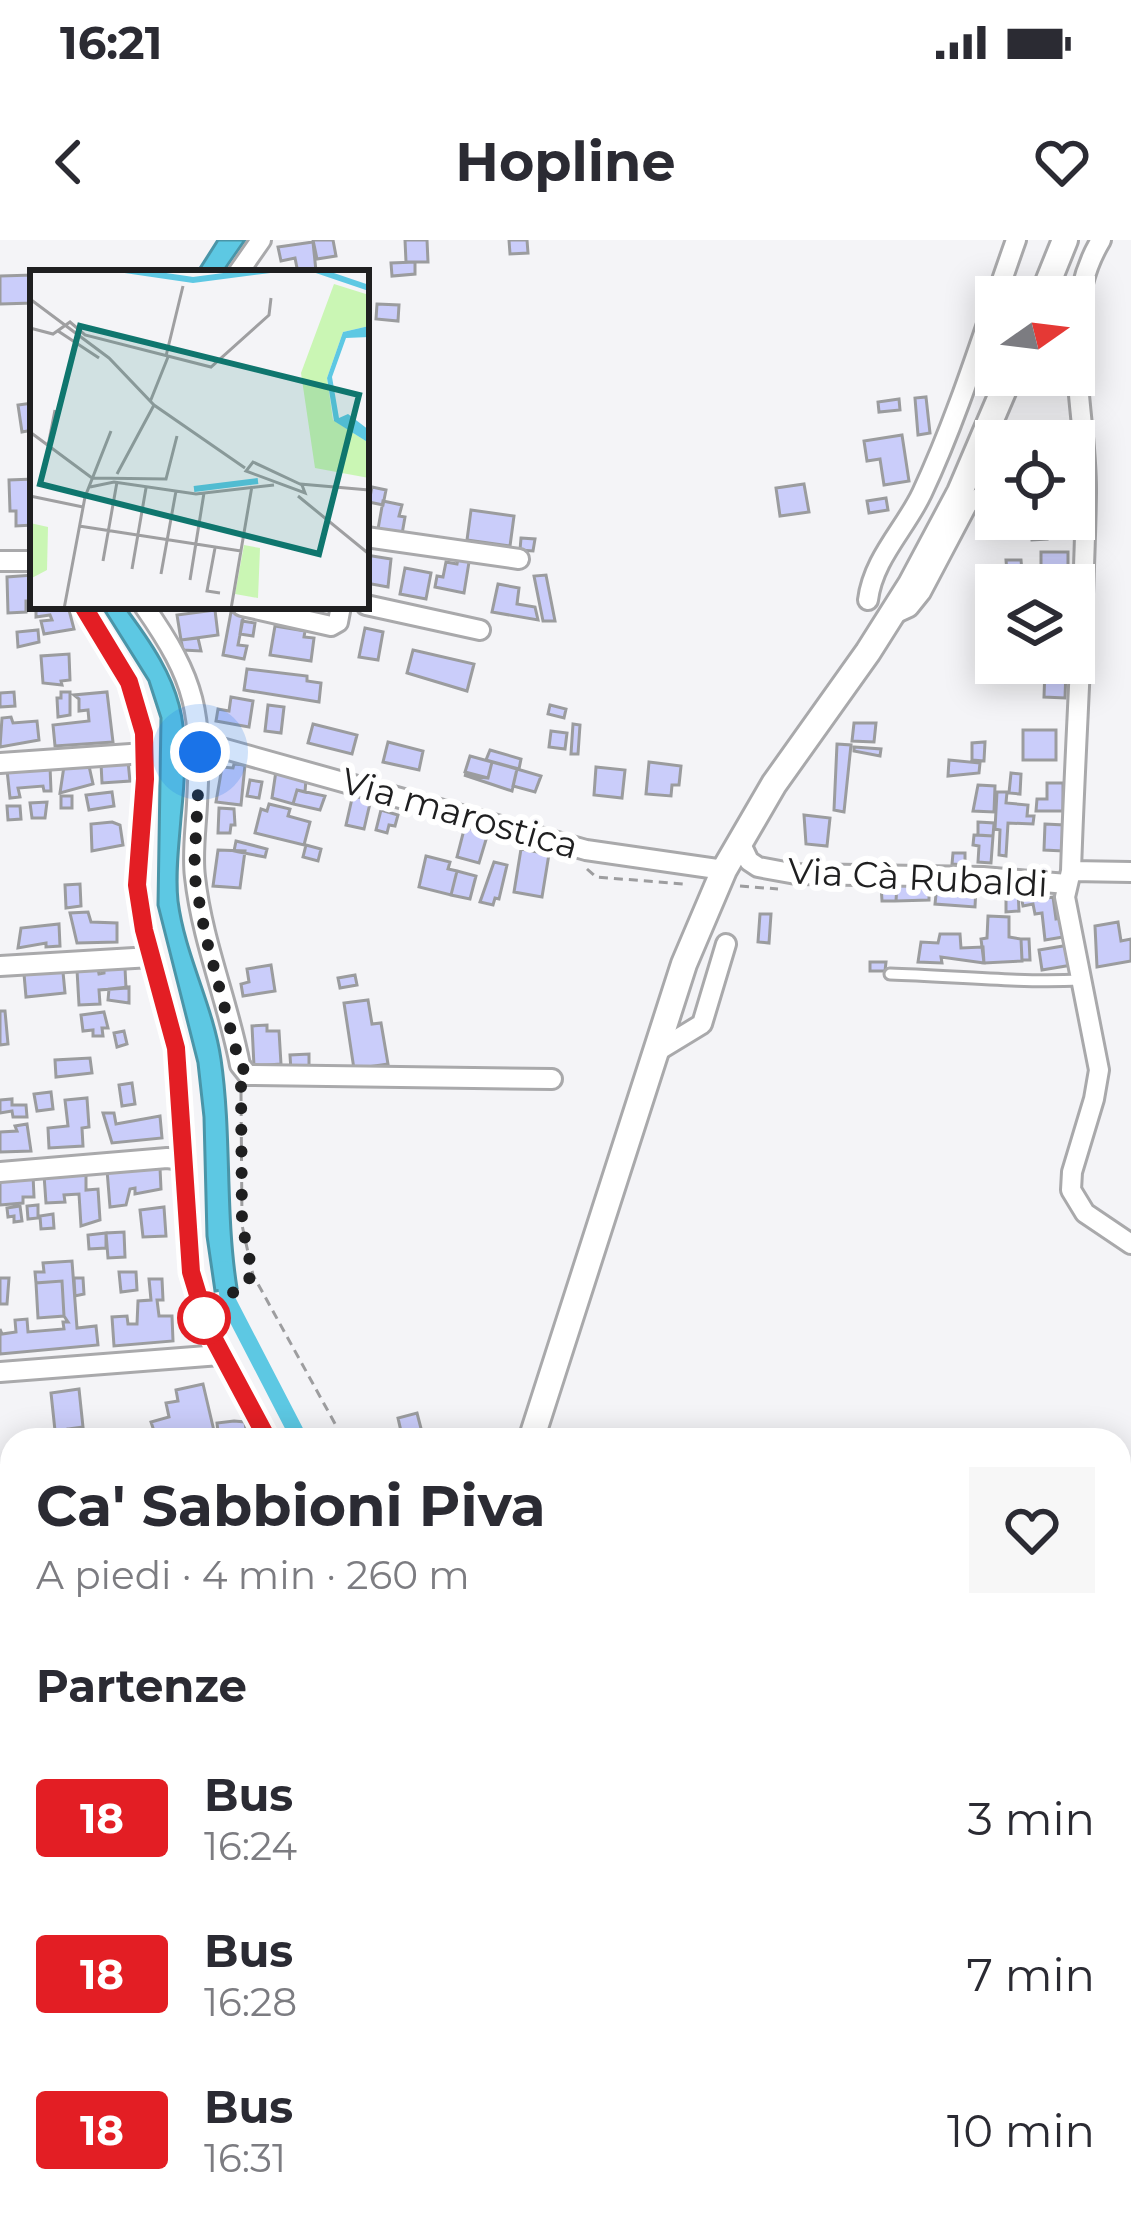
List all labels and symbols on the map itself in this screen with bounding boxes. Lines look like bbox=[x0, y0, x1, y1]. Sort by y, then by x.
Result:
inset map bbox=[30, 270, 369, 609]
north arrow bbox=[975, 276, 1095, 396]
your location bbox=[170, 722, 230, 782]
street label: Via marostica bbox=[337, 758, 583, 868]
street label: Via Cà Rubaldi bbox=[787, 848, 1049, 906]
unlabelled marker bbox=[179, 1293, 229, 1343]

